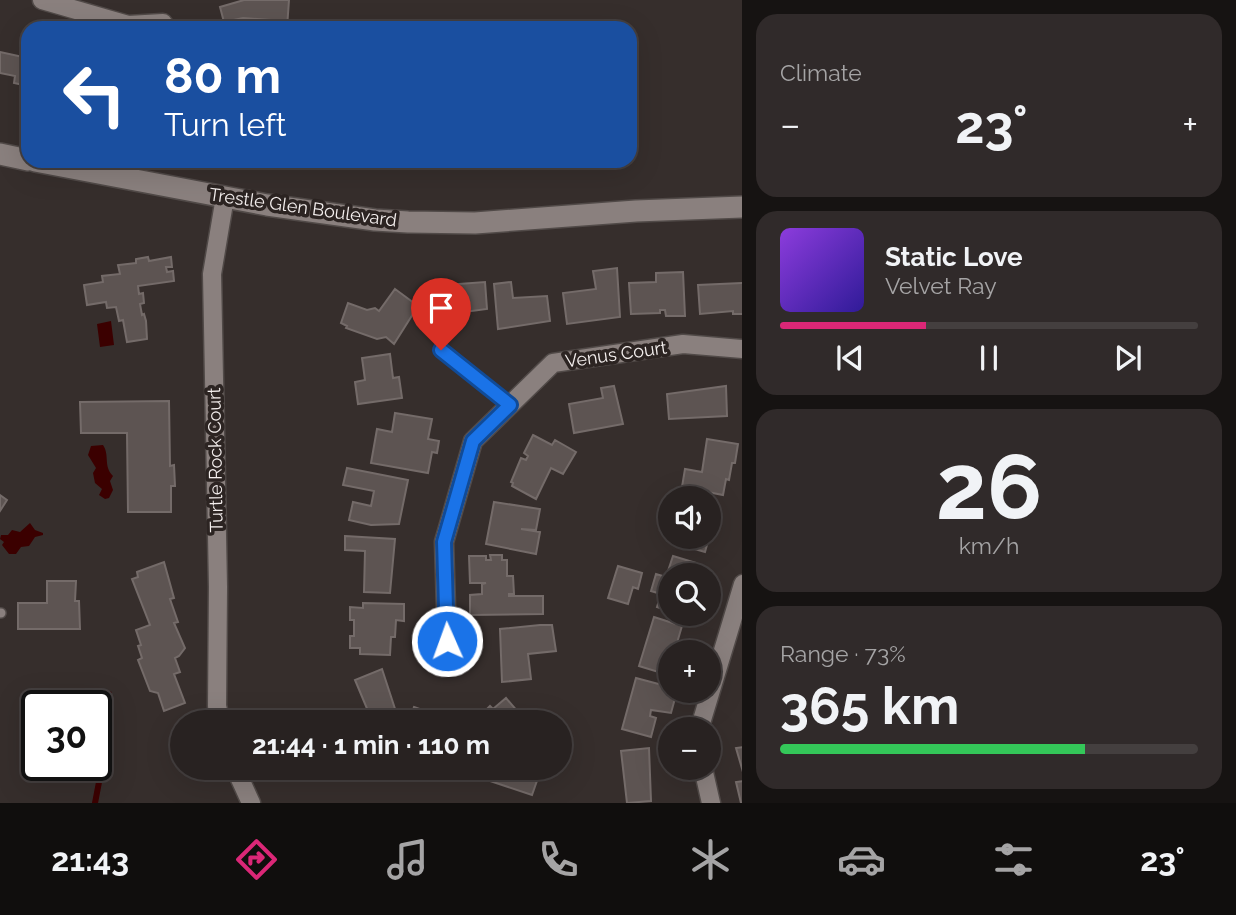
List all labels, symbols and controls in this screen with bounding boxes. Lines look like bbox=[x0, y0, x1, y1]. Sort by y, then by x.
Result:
text: 80 m bbox=[164, 47, 281, 104]
icon: left bbox=[49, 49, 140, 140]
text: Climate bbox=[780, 59, 862, 86]
text: 23° bbox=[955, 94, 1028, 155]
text: − bbox=[780, 102, 800, 147]
text: + bbox=[1182, 102, 1198, 147]
text: Turn left bbox=[164, 106, 286, 143]
street label: Trestle Glen Boulevard bbox=[208, 183, 398, 231]
text: Static Love bbox=[885, 242, 1023, 272]
text: Velvet Ray bbox=[885, 272, 997, 299]
pin bbox=[411, 278, 471, 350]
icon: arrive bbox=[422, 289, 460, 327]
street label: Venus Court bbox=[564, 336, 668, 372]
icon: previous bbox=[831, 339, 869, 377]
icon: pause bbox=[970, 339, 1008, 377]
icon: next bbox=[1109, 339, 1147, 377]
street label: Turtle Rock Court bbox=[203, 387, 227, 533]
text: 26 bbox=[936, 433, 1042, 540]
map controls bbox=[658, 486, 721, 780]
button: sound bbox=[658, 486, 721, 549]
text: km/h bbox=[959, 532, 1019, 559]
button: search bbox=[658, 563, 721, 626]
position arrow bbox=[410, 604, 484, 678]
button: + bbox=[658, 640, 721, 703]
text: Range · 73% bbox=[780, 640, 906, 667]
text: 365 km bbox=[780, 675, 959, 736]
speed limit sign: 30 bbox=[21, 690, 112, 781]
button: − bbox=[658, 717, 721, 780]
text: 21:44 · 1 min · 110 m bbox=[252, 730, 490, 760]
icon: directions bbox=[232, 835, 281, 884]
icon: music bbox=[383, 835, 432, 884]
icon: phone bbox=[534, 835, 583, 884]
icon: climate bbox=[686, 835, 735, 884]
icon: car bbox=[837, 835, 886, 884]
icon: filters bbox=[989, 835, 1038, 884]
text: 21:43 bbox=[51, 841, 129, 878]
text: 23° bbox=[1140, 841, 1185, 878]

